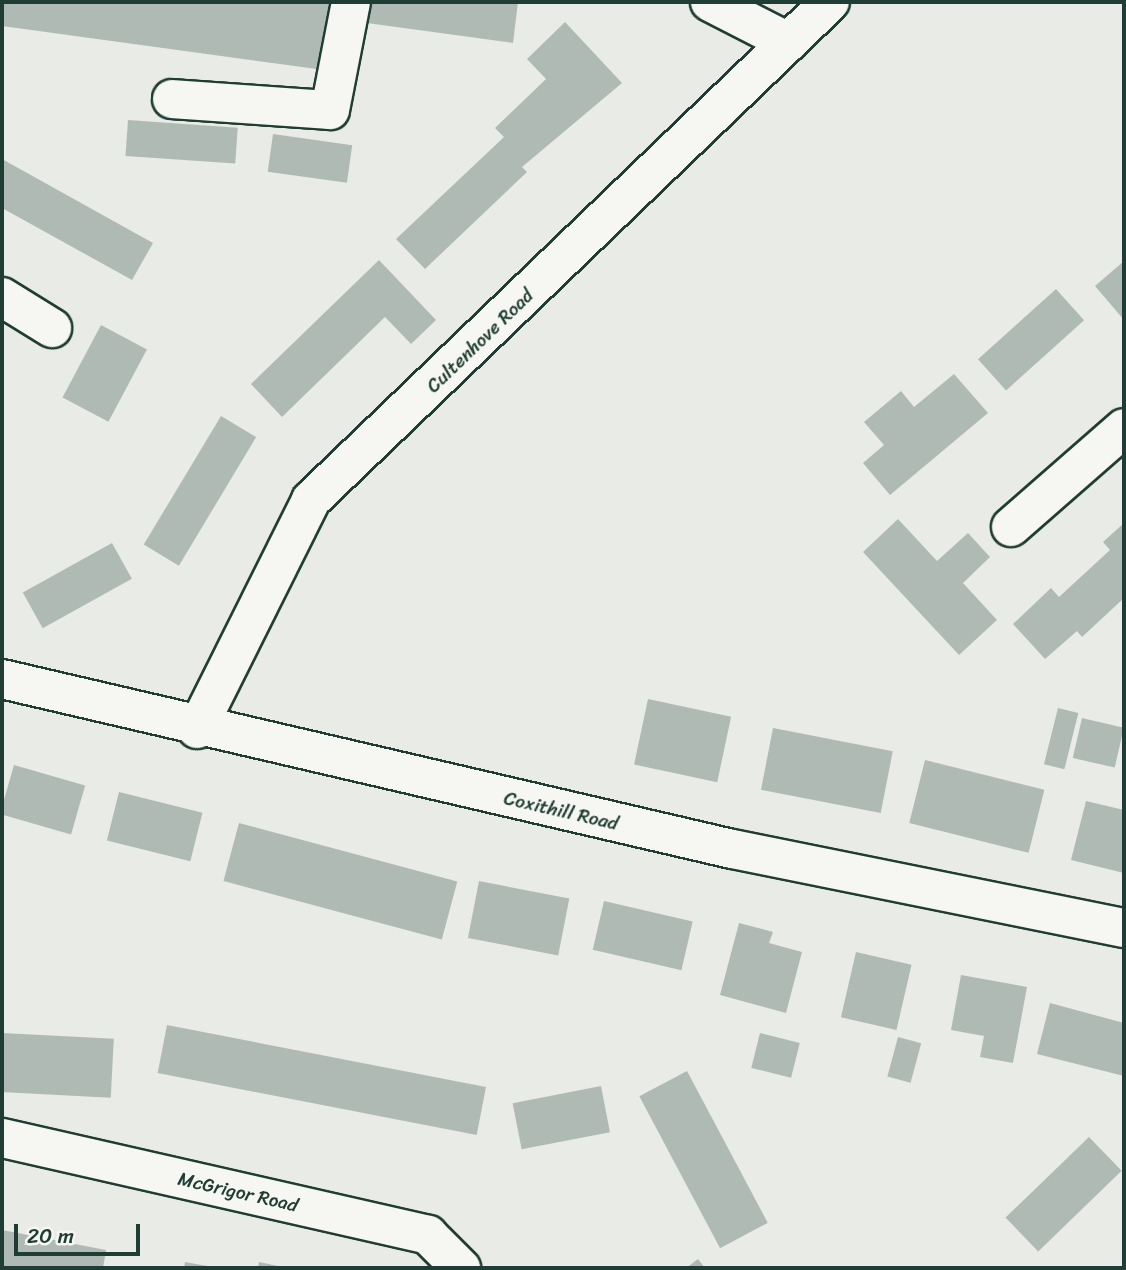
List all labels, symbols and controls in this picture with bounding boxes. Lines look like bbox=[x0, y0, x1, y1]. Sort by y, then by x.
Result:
street label: Cultenhove Road bbox=[422, 284, 538, 398]
street label: Coxithill Road bbox=[502, 787, 620, 835]
street label: McGrigor Road bbox=[176, 1167, 300, 1217]
scale bar bbox=[18, 1210, 144, 1254]
text: 20 m bbox=[27, 1217, 74, 1255]

